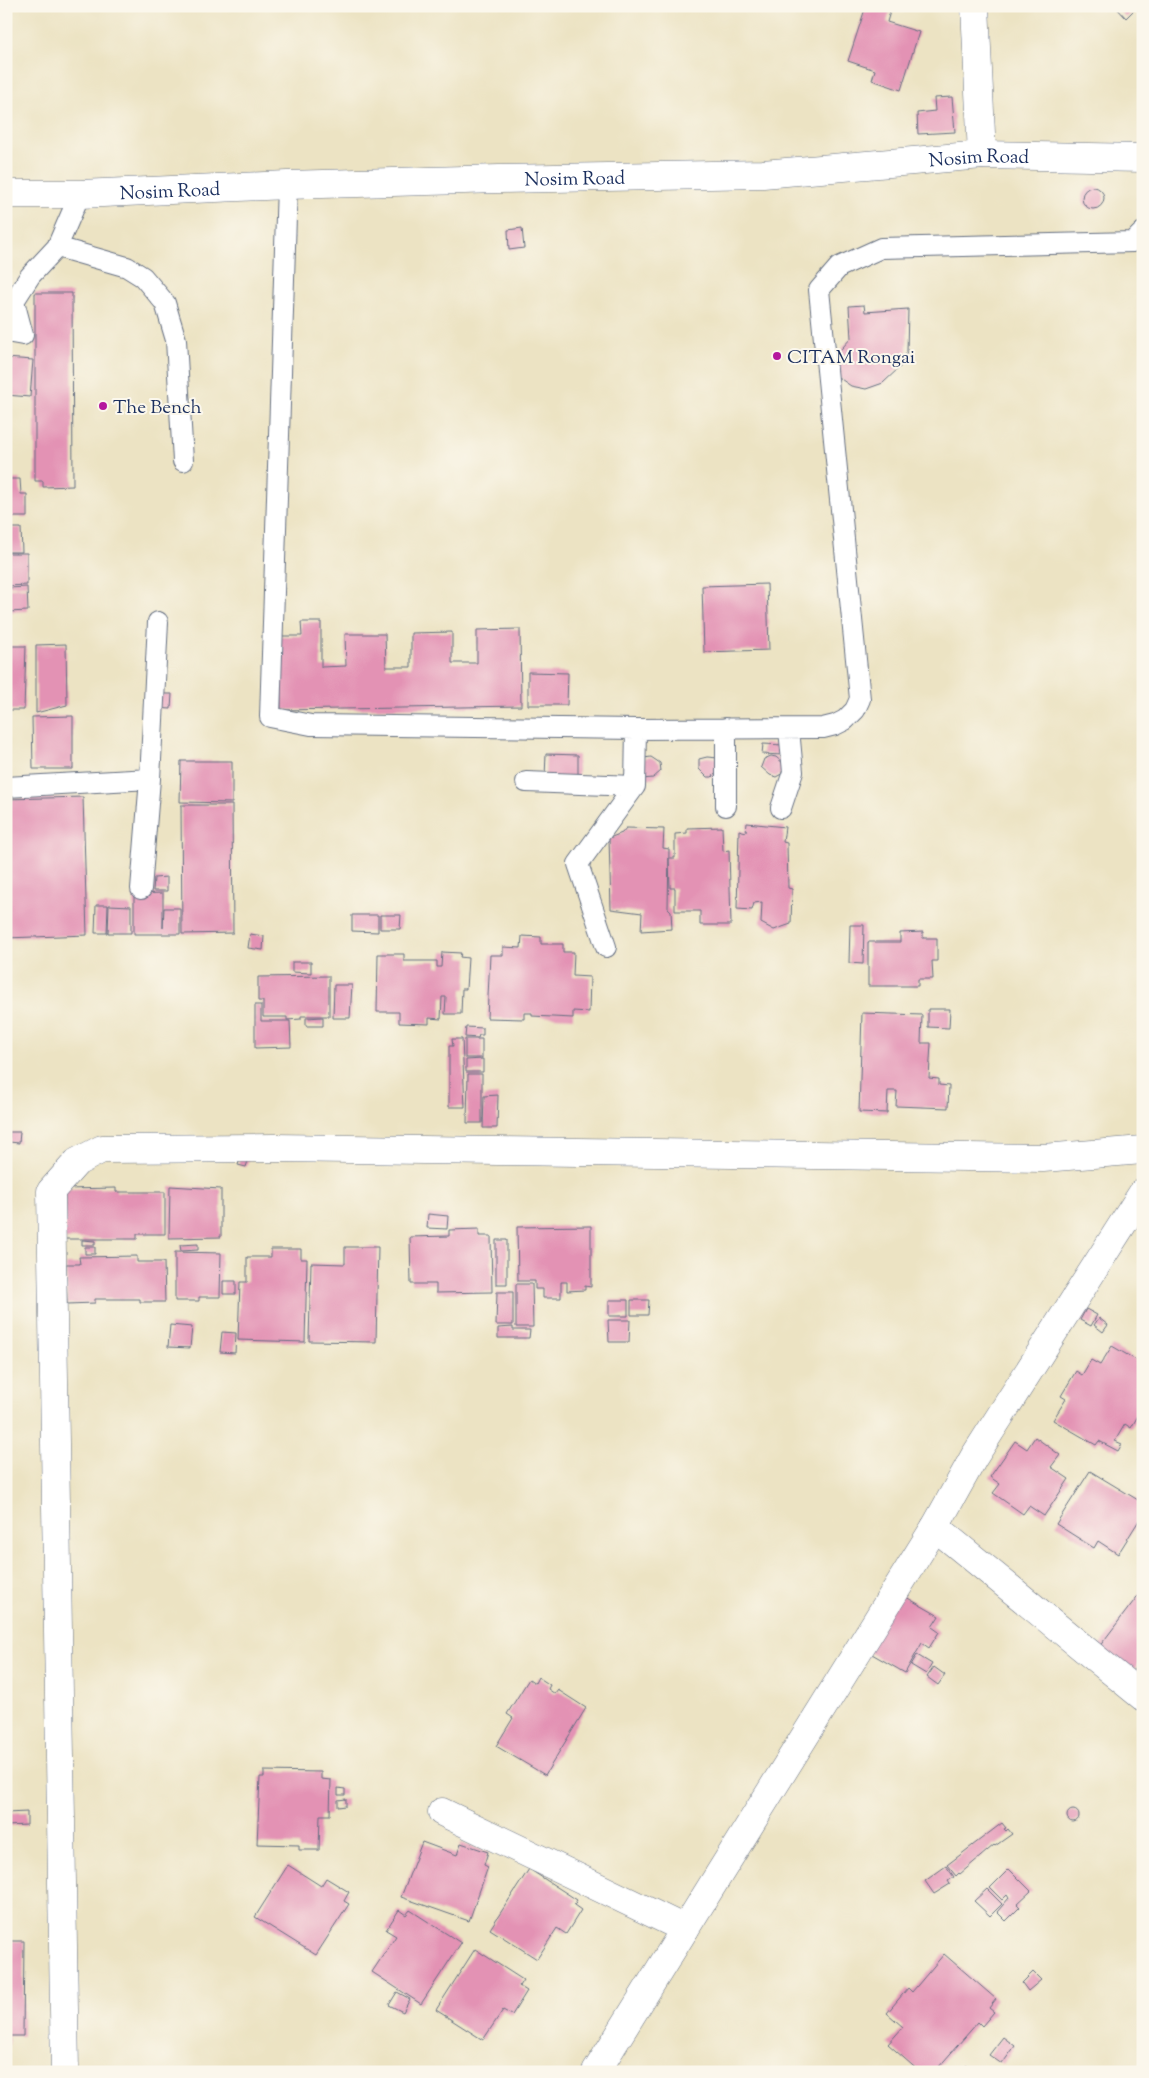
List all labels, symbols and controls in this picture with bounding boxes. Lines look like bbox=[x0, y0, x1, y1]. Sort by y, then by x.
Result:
street label: Nosim Road bbox=[928, 144, 1030, 176]
street label: Nosim Road bbox=[524, 166, 626, 195]
street label: Nosim Road bbox=[119, 177, 221, 208]
place label: CITAM Rongai bbox=[787, 345, 915, 372]
marker: CITAM Rongai bbox=[771, 350, 783, 362]
place label: The Bench bbox=[113, 395, 202, 422]
marker: The Bench bbox=[97, 400, 109, 412]

